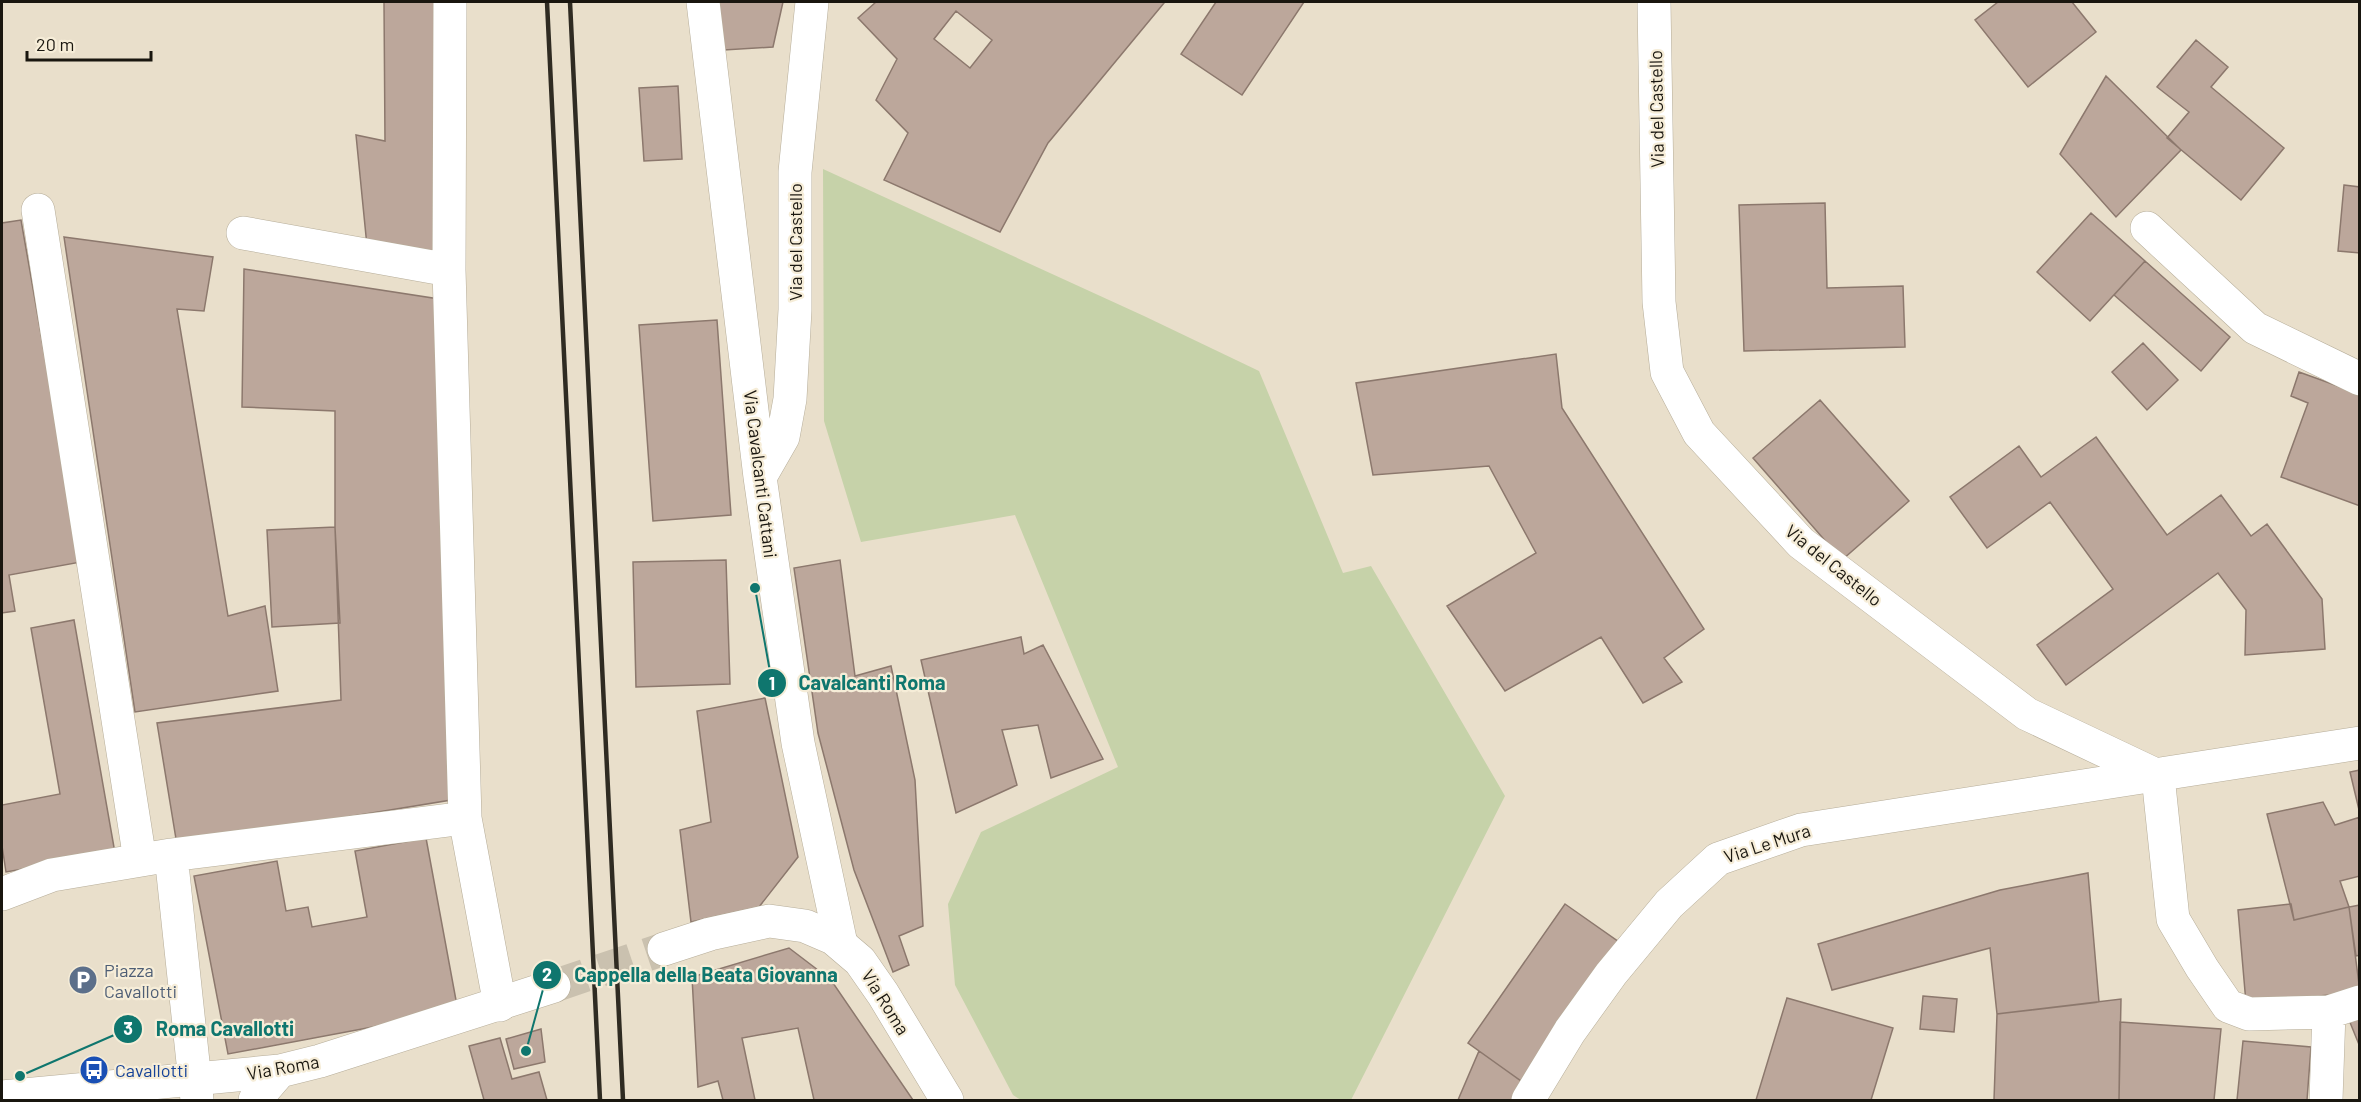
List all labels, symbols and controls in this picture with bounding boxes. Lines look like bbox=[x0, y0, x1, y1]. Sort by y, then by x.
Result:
scale bar bbox=[27, 24, 152, 62]
text: 20 m bbox=[36, 33, 74, 55]
street label: Via del Castello bbox=[1644, 50, 1668, 168]
street label: Via del Castello bbox=[784, 183, 806, 301]
street label: Via Cavalcanti Cattani bbox=[740, 389, 782, 559]
street label: Via del Castello bbox=[1781, 519, 1887, 611]
callout: Cavalcanti Roma bbox=[757, 664, 958, 702]
text: Cavalcanti Roma bbox=[798, 670, 946, 694]
text: 1 bbox=[769, 672, 775, 694]
street label: Via Le Mura bbox=[1721, 819, 1813, 867]
callout: Cappella della Beata Giovanna bbox=[532, 956, 850, 994]
place label: Piazza Cavallotti bbox=[104, 959, 177, 1002]
text: Cappella della Beata Giovanna bbox=[574, 962, 838, 986]
text: 2 bbox=[542, 963, 552, 985]
parking icon: Piazza Cavallotti bbox=[67, 964, 99, 996]
street label: Via Roma bbox=[857, 965, 915, 1039]
callout: Roma Cavallotti bbox=[113, 1010, 306, 1048]
text: Roma Cavallotti bbox=[156, 1016, 294, 1040]
text: 3 bbox=[123, 1017, 133, 1039]
street label: Via Roma bbox=[245, 1050, 321, 1084]
bus stop icon: Cavallotti bbox=[78, 1054, 110, 1086]
place label: Cavallotti bbox=[115, 1059, 188, 1081]

